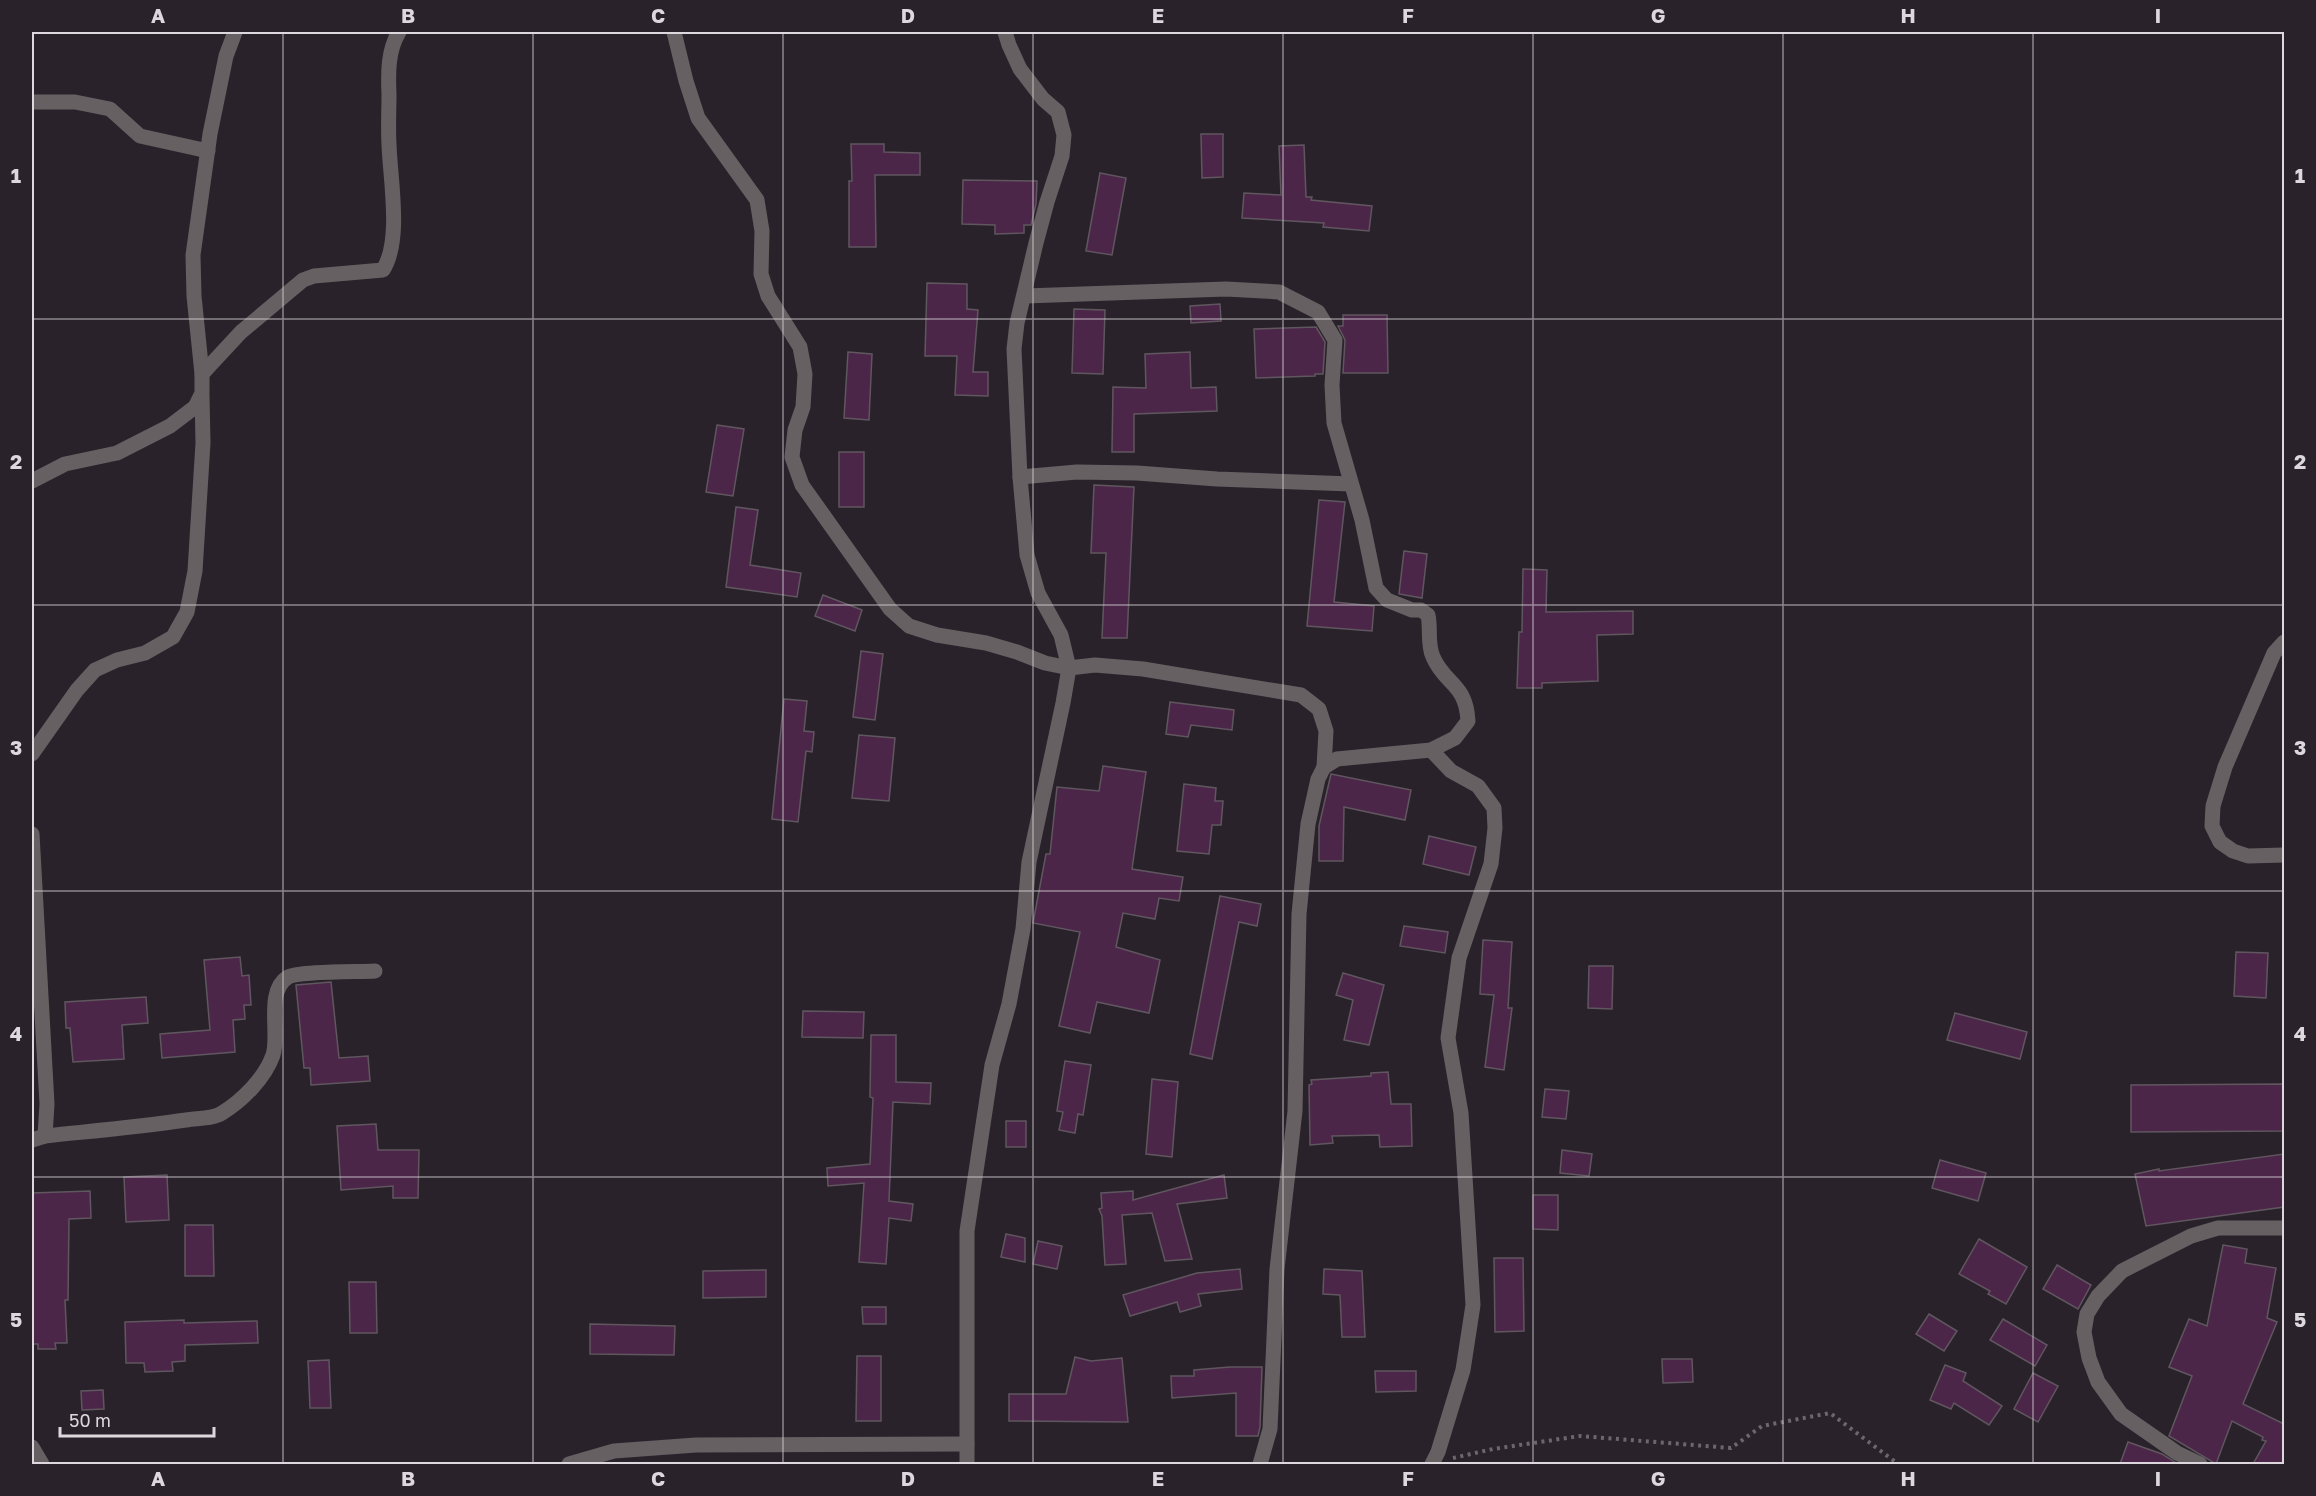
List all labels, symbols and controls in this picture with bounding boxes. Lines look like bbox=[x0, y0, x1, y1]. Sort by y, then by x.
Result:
text: A bbox=[151, 3, 165, 27]
text: B bbox=[401, 3, 415, 27]
text: C bbox=[651, 3, 665, 27]
text: D bbox=[901, 3, 915, 27]
text: E bbox=[1152, 3, 1164, 27]
text: F bbox=[1402, 3, 1414, 27]
text: G bbox=[1651, 3, 1665, 27]
text: H bbox=[1900, 3, 1916, 27]
text: I bbox=[2155, 3, 2161, 27]
text: 1 bbox=[11, 163, 21, 187]
text: 1 bbox=[2295, 163, 2305, 187]
text: 2 bbox=[10, 449, 22, 473]
text: 2 bbox=[2294, 449, 2306, 473]
text: 3 bbox=[10, 735, 22, 759]
text: 3 bbox=[2294, 735, 2306, 759]
text: 4 bbox=[10, 1021, 22, 1045]
text: 4 bbox=[2294, 1021, 2306, 1045]
text: 5 bbox=[10, 1307, 22, 1331]
text: 5 bbox=[2294, 1307, 2306, 1331]
scale bar bbox=[60, 1400, 214, 1438]
text: 50 m bbox=[69, 1409, 111, 1431]
text: A bbox=[151, 1466, 165, 1490]
text: B bbox=[401, 1466, 415, 1490]
text: C bbox=[651, 1466, 665, 1490]
text: D bbox=[901, 1466, 915, 1490]
text: E bbox=[1152, 1466, 1164, 1490]
text: F bbox=[1402, 1466, 1414, 1490]
text: G bbox=[1651, 1466, 1665, 1490]
text: H bbox=[1900, 1466, 1916, 1490]
text: I bbox=[2155, 1466, 2161, 1490]

